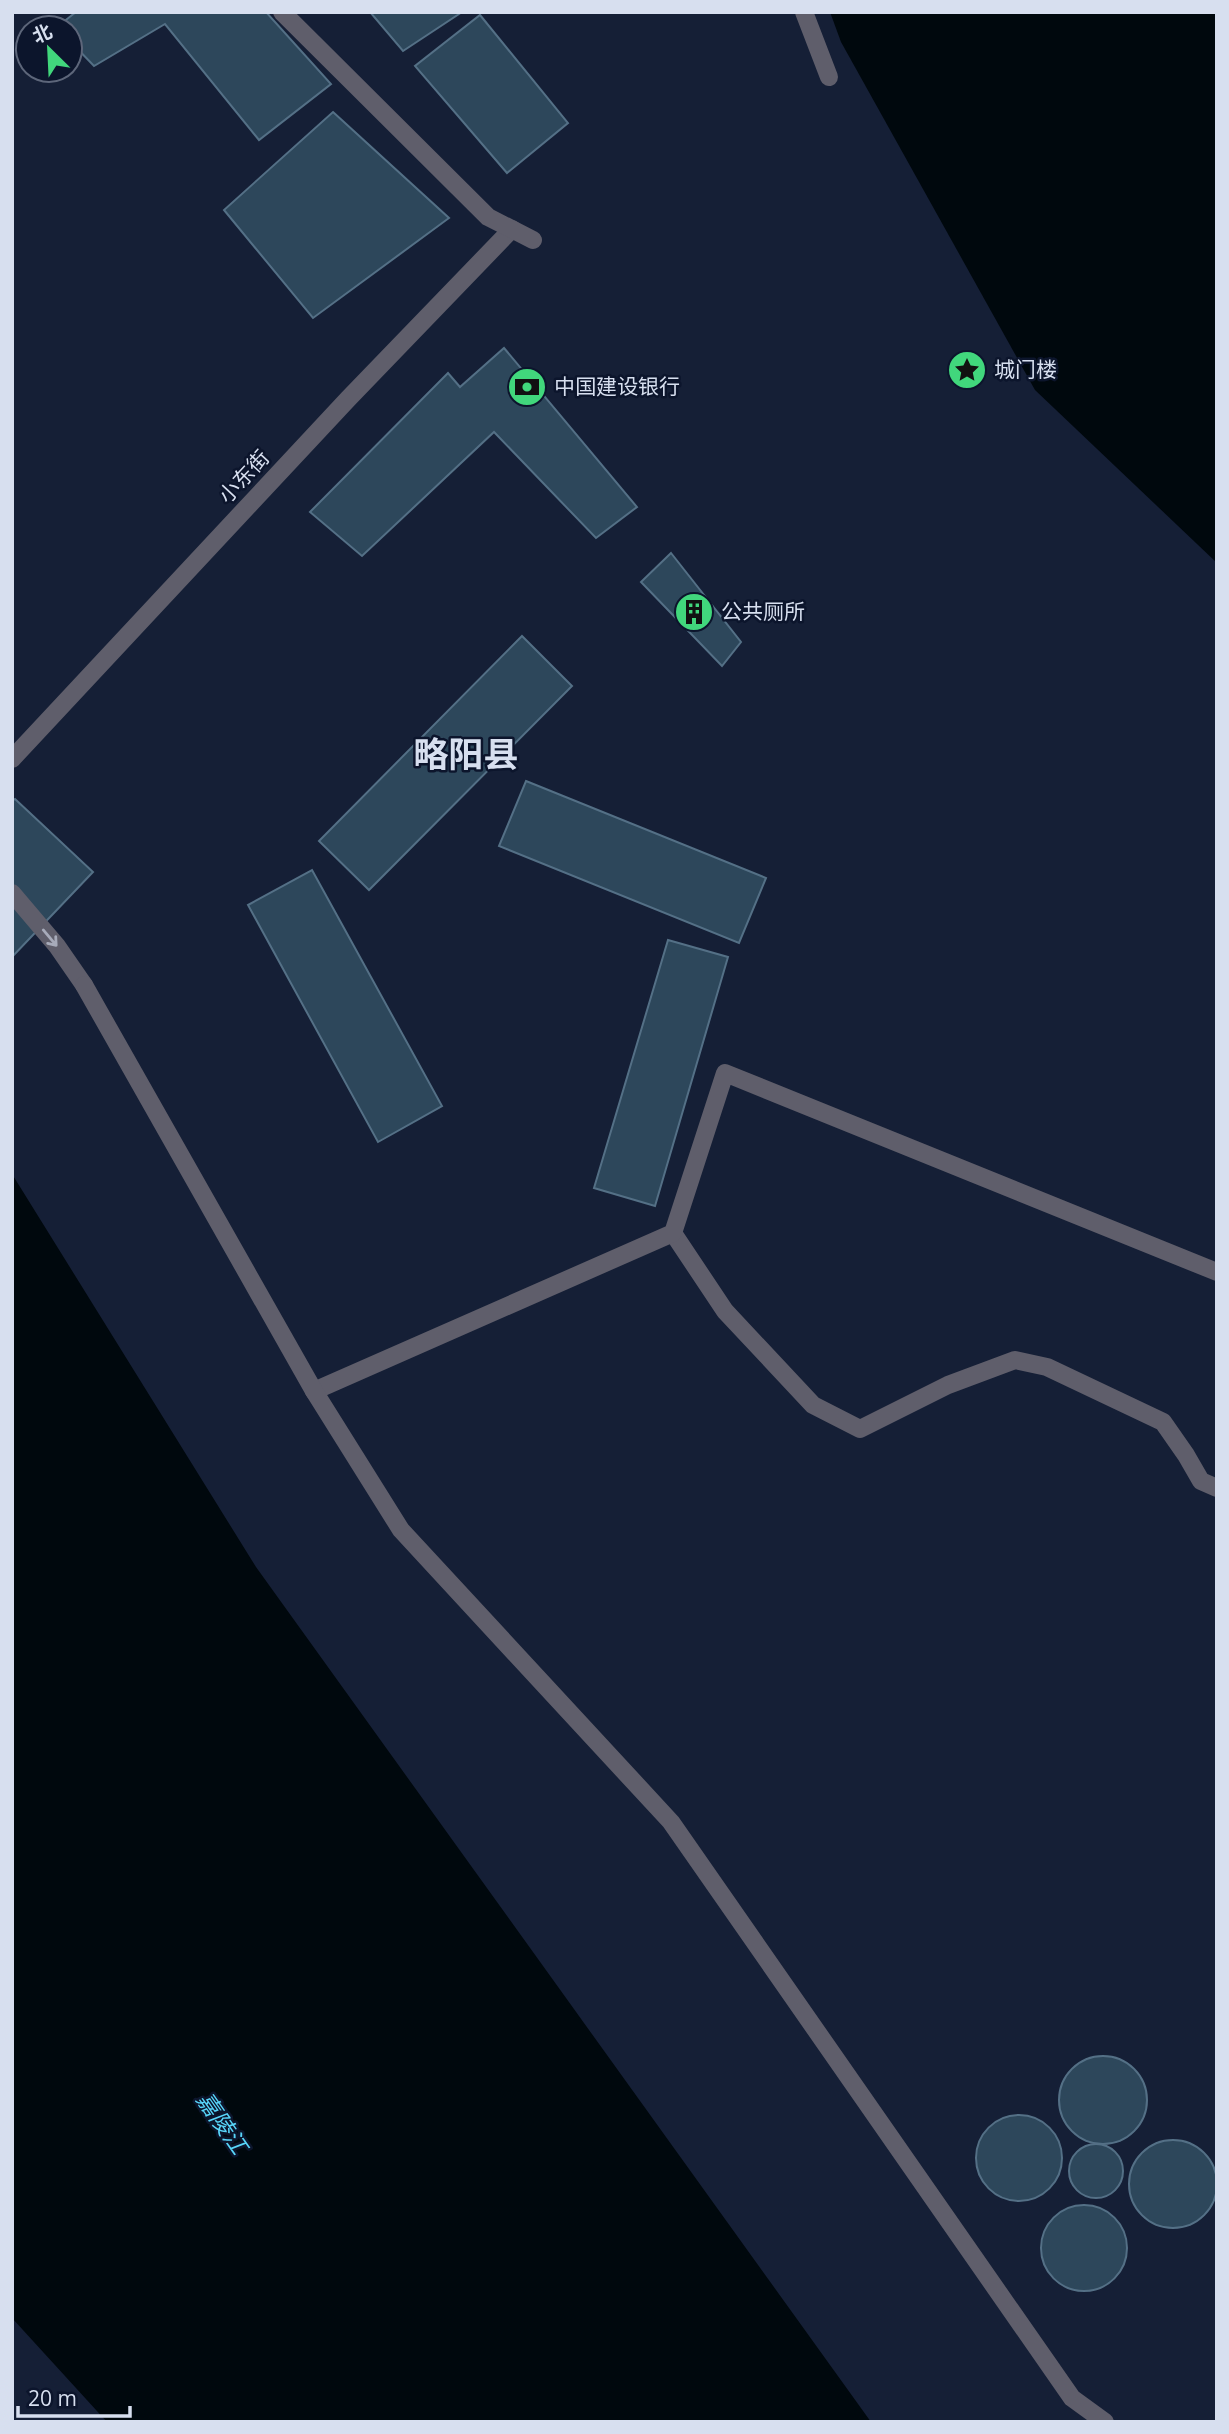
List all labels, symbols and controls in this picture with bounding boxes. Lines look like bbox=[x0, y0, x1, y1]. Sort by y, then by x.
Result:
north arrow bbox=[14, 14, 84, 84]
text: 北 bbox=[28, 18, 56, 49]
place icon: 城门楼 bbox=[946, 349, 988, 391]
place label: 城门楼 bbox=[994, 355, 1057, 383]
bank icon: 中国建设银行 bbox=[506, 366, 548, 408]
place label: 中国建设银行 bbox=[554, 372, 680, 400]
street label: 小东街 bbox=[212, 444, 275, 509]
building icon: 公共厕所 bbox=[673, 591, 715, 633]
place label: 公共厕所 bbox=[721, 597, 805, 625]
district label: 略阳县 bbox=[413, 730, 519, 777]
one-way arrow bbox=[41, 929, 57, 947]
water label: 嘉陵江 bbox=[190, 2085, 257, 2162]
scale bar bbox=[18, 2374, 130, 2418]
text: 20 m bbox=[28, 2384, 77, 2412]

